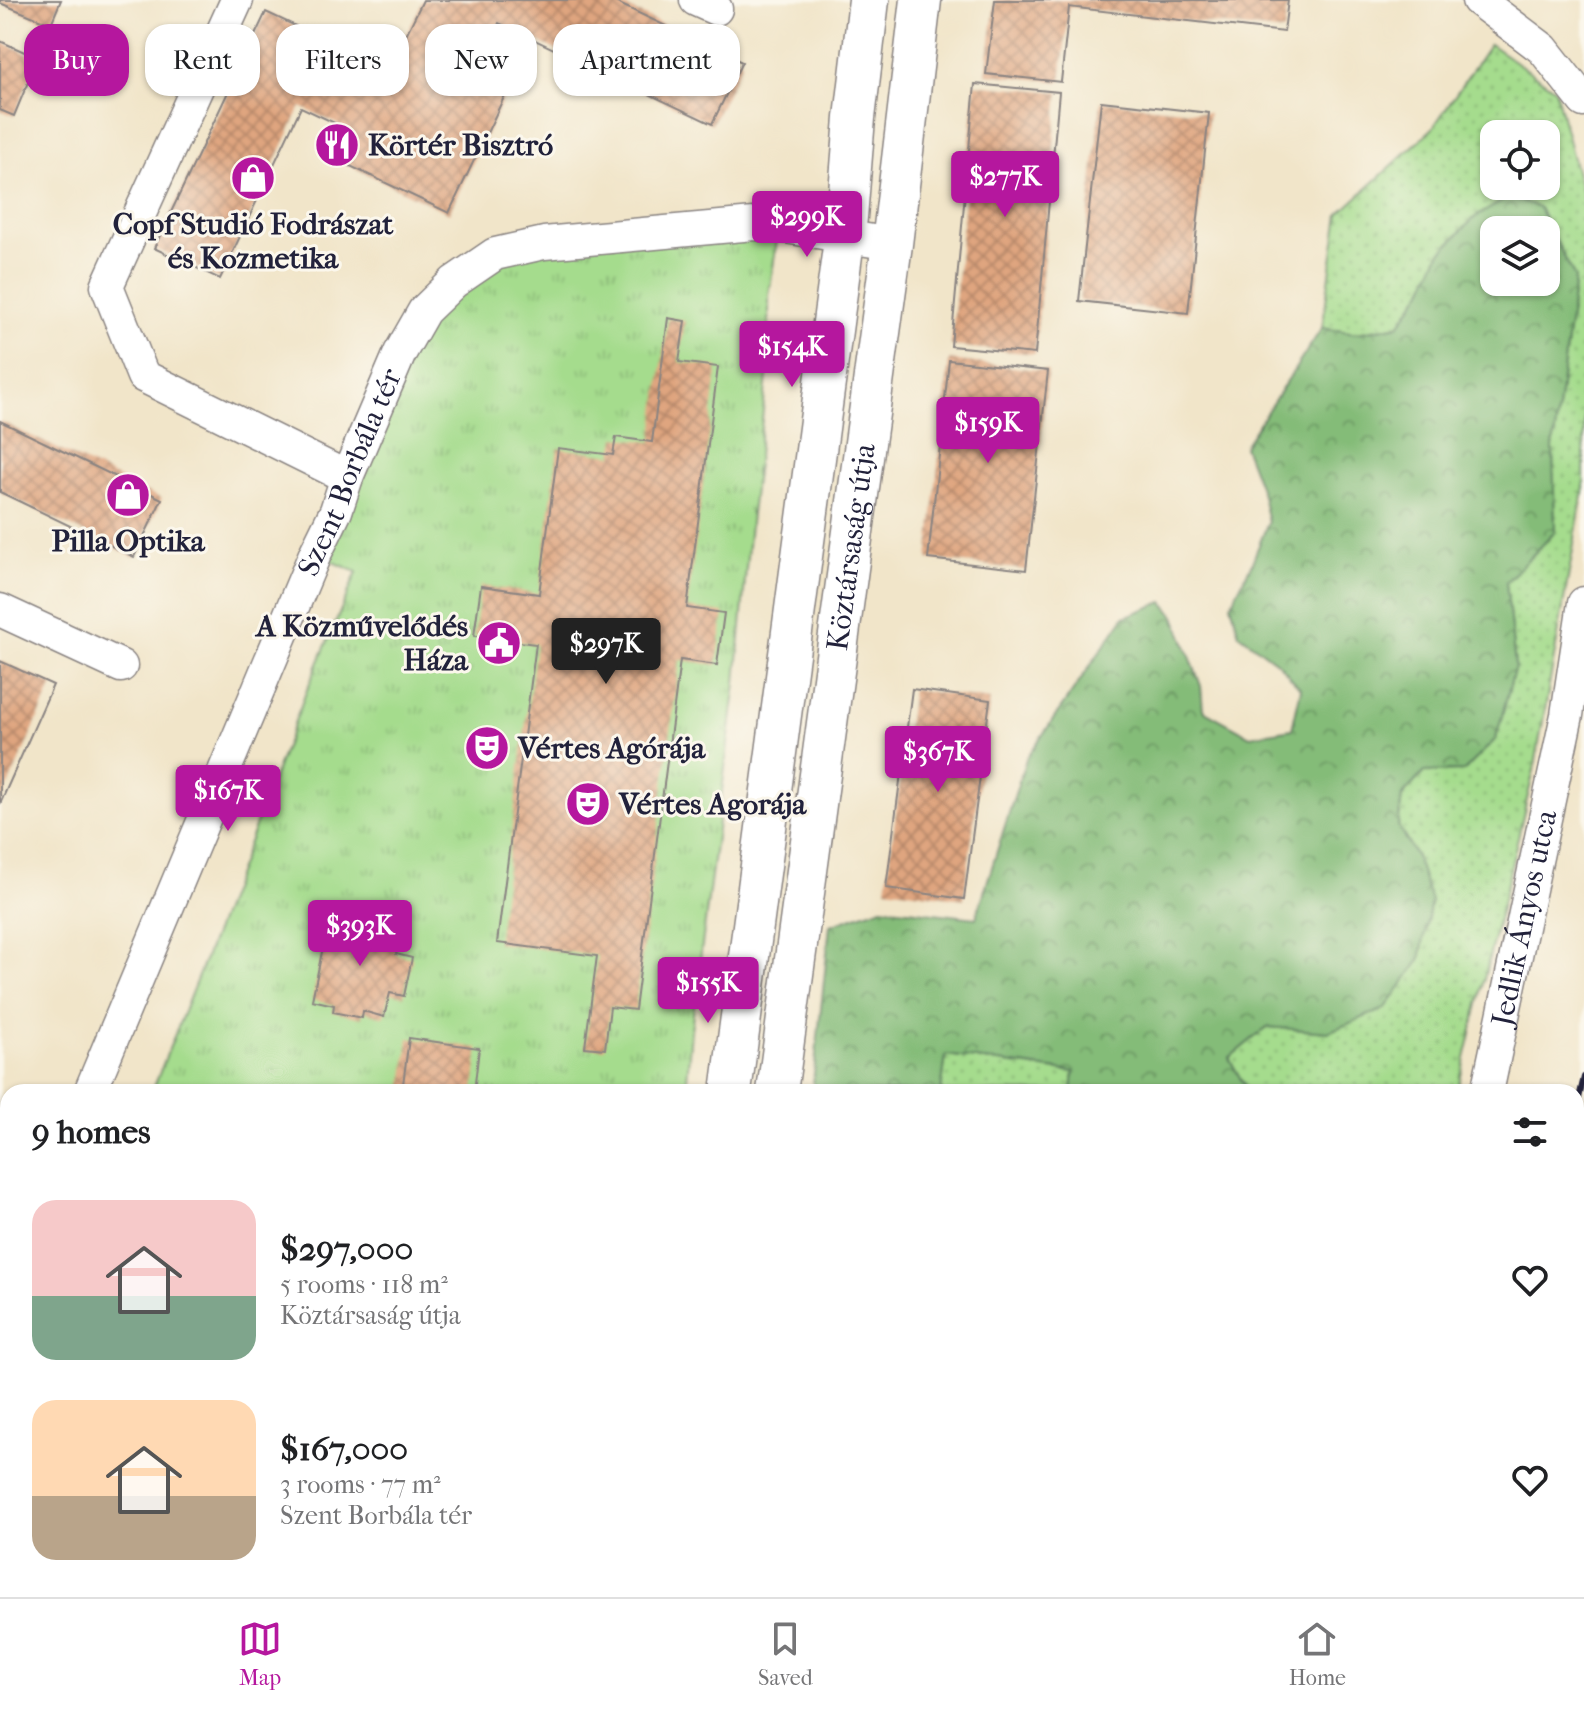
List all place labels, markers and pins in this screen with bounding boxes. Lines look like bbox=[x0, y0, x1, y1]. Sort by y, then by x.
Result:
restaurant icon: Körtér Bisztró bbox=[313, 121, 361, 169]
place label: Körtér Bisztró bbox=[368, 128, 553, 163]
pin: $277K bbox=[949, 151, 1061, 219]
shop icon: Copf Studió Fodrászat és Kozmetika bbox=[229, 154, 277, 202]
pin: $299K bbox=[751, 191, 863, 259]
place label: Copf Studió Fodrászat és Kozmetika bbox=[113, 207, 394, 276]
pin: $154K bbox=[736, 321, 848, 389]
pin: $159K bbox=[932, 397, 1044, 465]
shop icon: Pilla Optika bbox=[104, 471, 152, 519]
place label: Pilla Optika bbox=[51, 524, 206, 559]
place label: A Közművelődés Háza bbox=[254, 609, 469, 678]
pin: $297K bbox=[550, 618, 662, 686]
public building icon: A Közművelődés Háza bbox=[475, 619, 523, 667]
theatre icon: Vértes Agórája bbox=[463, 724, 511, 772]
pin: $367K bbox=[882, 726, 994, 794]
place label: Vértes Agórája bbox=[517, 731, 706, 766]
pin: $167K bbox=[172, 765, 284, 833]
theatre icon: Vértes Agorája bbox=[564, 780, 612, 828]
place label: Vértes Agorája bbox=[618, 787, 807, 822]
pin: $393K bbox=[304, 900, 416, 968]
pin: $155K bbox=[652, 957, 764, 1025]

